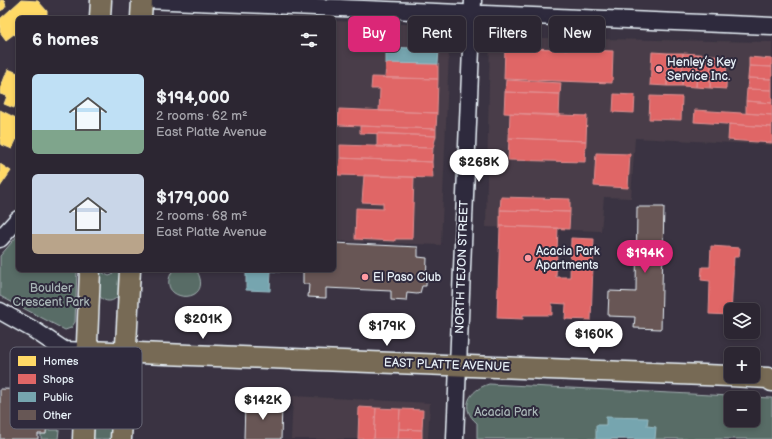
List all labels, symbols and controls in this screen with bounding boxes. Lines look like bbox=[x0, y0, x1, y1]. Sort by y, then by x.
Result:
chip: Buy bbox=[348, 16, 400, 52]
chip: Rent bbox=[408, 16, 466, 52]
chip: Filters bbox=[474, 16, 541, 52]
chip: New bbox=[549, 16, 605, 52]
icon: filters bbox=[298, 29, 320, 51]
text: 6 homes bbox=[32, 30, 99, 50]
place label: Henley’s Key Service Inc. bbox=[667, 55, 737, 84]
marker: Henley’s Key Service Inc. bbox=[654, 64, 664, 74]
text: $194,000 bbox=[156, 88, 230, 108]
icon: home bbox=[64, 90, 112, 138]
text: 2 rooms · 62 m² bbox=[156, 108, 248, 124]
text: East Platte Avenue bbox=[156, 124, 267, 140]
pin: $268K bbox=[451, 149, 507, 183]
text: $268K bbox=[459, 154, 499, 170]
text: $179,000 bbox=[156, 188, 229, 208]
icon: home bbox=[64, 190, 112, 238]
street label: NORTH TEJON STREET bbox=[452, 199, 472, 334]
text: 2 rooms · 68 m² bbox=[156, 208, 247, 224]
text: East Platte Avenue bbox=[156, 224, 267, 240]
pin: $194K bbox=[617, 240, 673, 274]
place label: Acacia Park Apartments bbox=[536, 244, 600, 273]
text: $194K bbox=[626, 245, 664, 261]
marker: Acacia Park Apartments bbox=[523, 253, 533, 263]
place label: El Paso Club bbox=[373, 270, 442, 285]
marker: El Paso Club bbox=[360, 272, 370, 282]
park label: Boulder Crescent Park bbox=[13, 281, 90, 310]
map controls bbox=[724, 303, 760, 427]
button: layers bbox=[724, 303, 760, 339]
pin: $201K bbox=[175, 306, 231, 340]
text: $201K bbox=[184, 311, 222, 327]
pin: $179K bbox=[359, 313, 415, 347]
text: $179K bbox=[368, 318, 406, 334]
pin: $160K bbox=[566, 321, 622, 355]
text: $160K bbox=[575, 326, 613, 342]
legend bbox=[10, 347, 142, 429]
button: + bbox=[724, 347, 760, 383]
text: Homes bbox=[43, 355, 79, 368]
street label: EAST PLATTE AVENUE bbox=[384, 355, 510, 375]
text: Shops bbox=[43, 373, 74, 386]
pin: $142K bbox=[235, 387, 291, 421]
text: Public bbox=[43, 391, 73, 404]
button: − bbox=[724, 391, 760, 427]
text: $142K bbox=[244, 392, 282, 408]
park label: Acacia Park bbox=[474, 405, 538, 420]
text: Other bbox=[43, 409, 72, 422]

